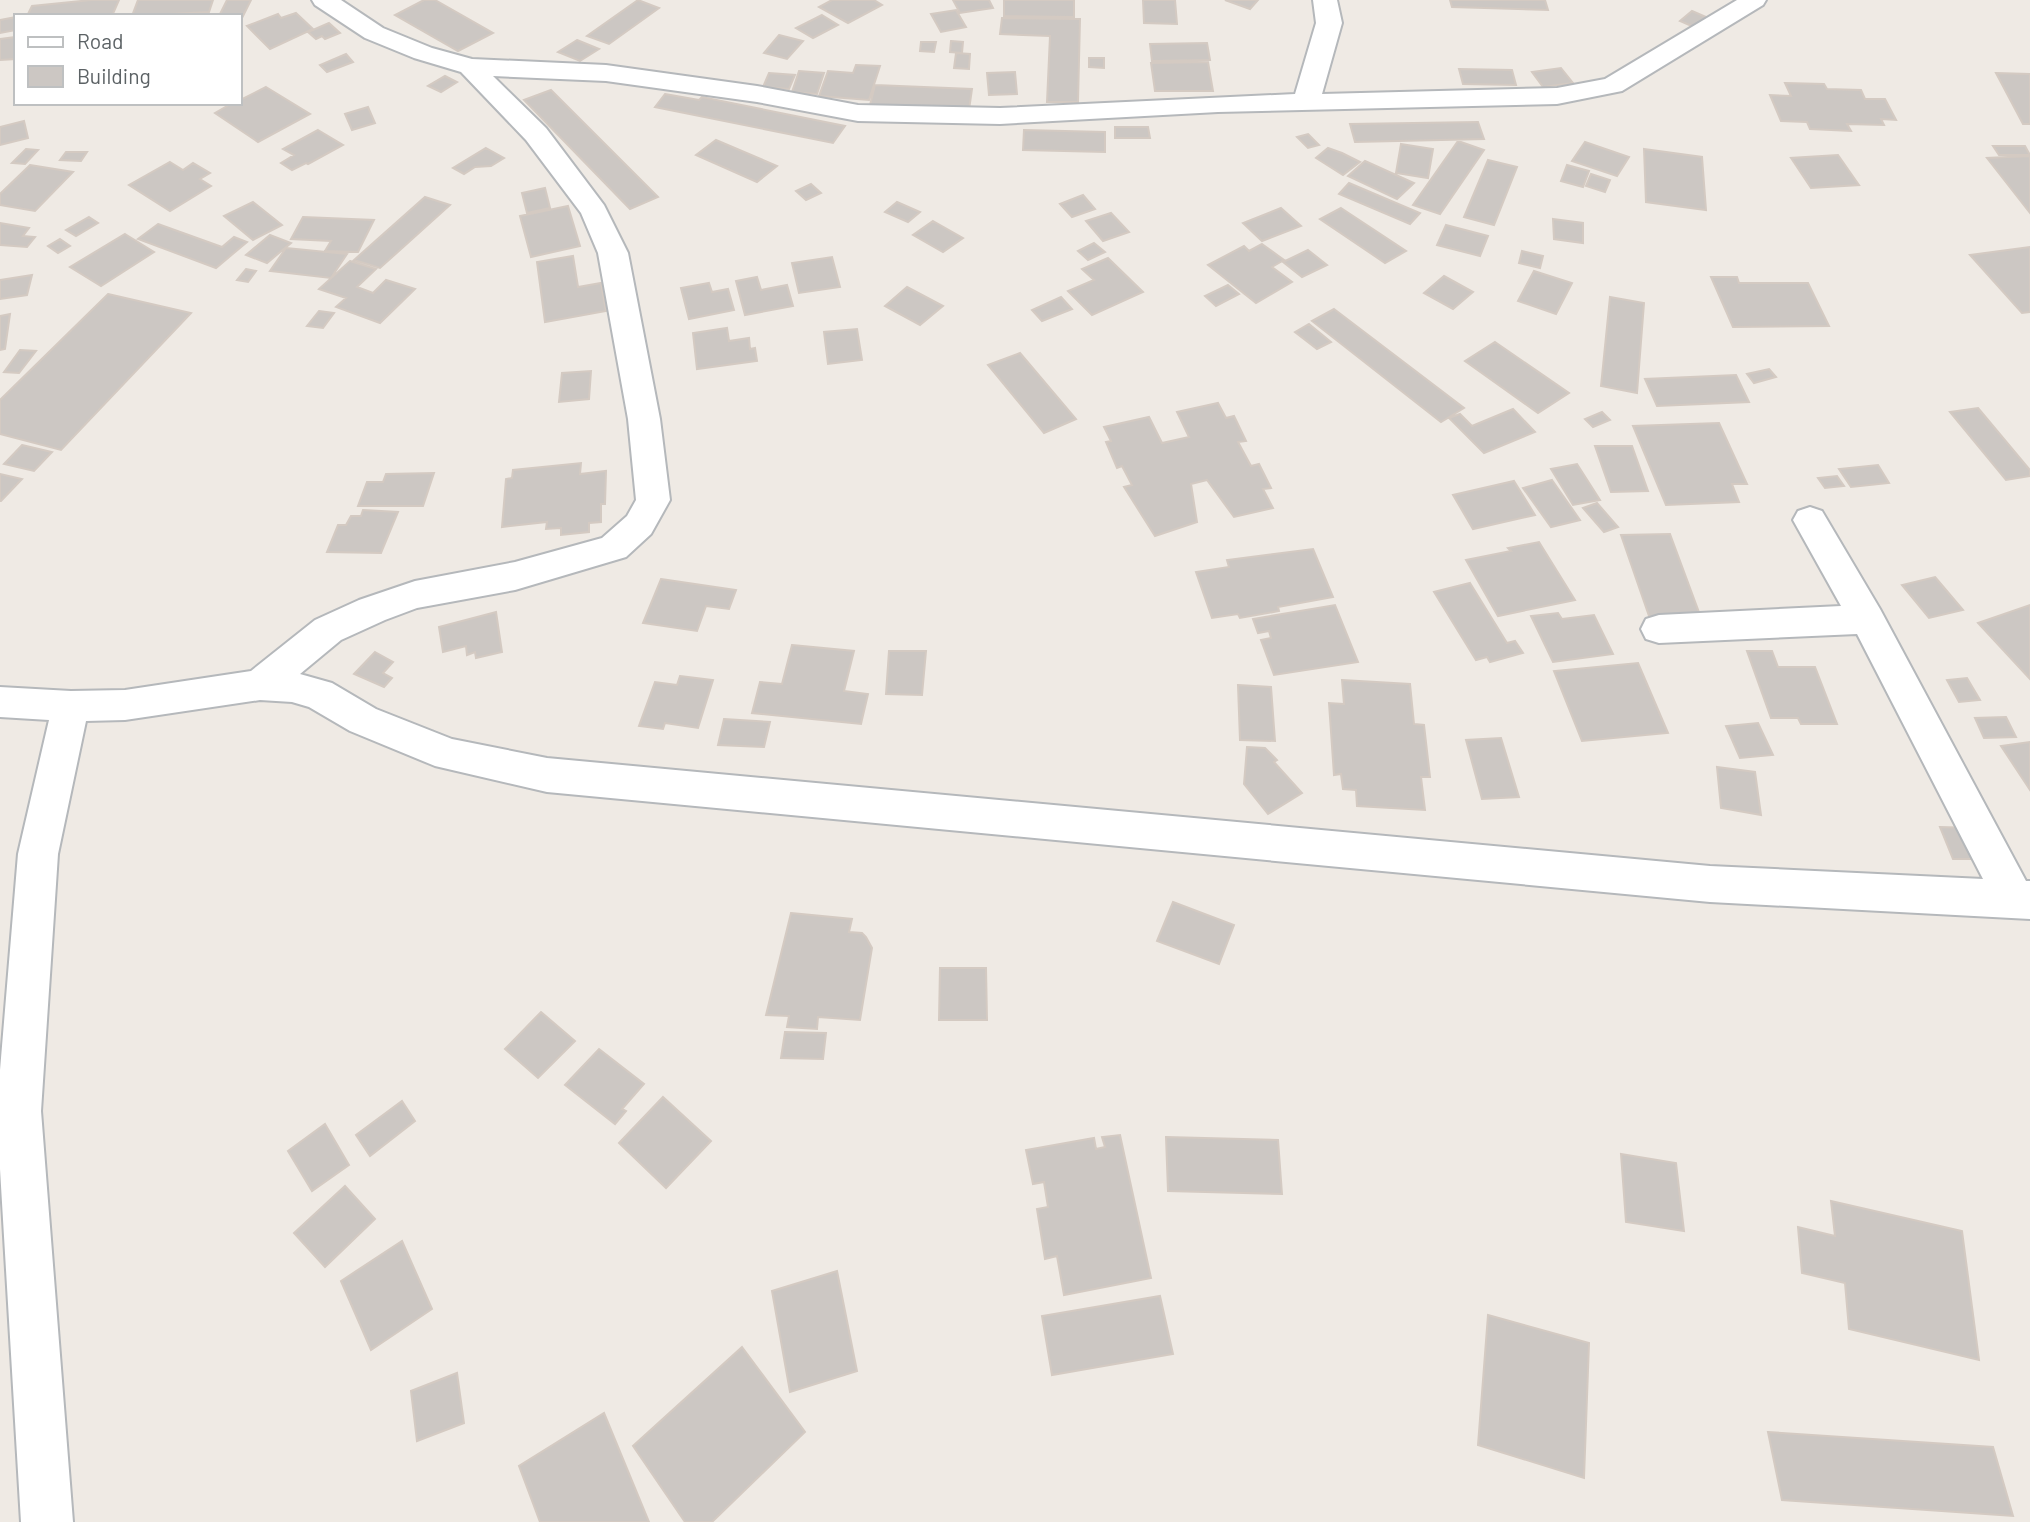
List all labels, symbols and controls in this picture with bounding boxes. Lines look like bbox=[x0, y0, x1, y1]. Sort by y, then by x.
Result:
legend bbox=[14, 14, 242, 105]
text: Road bbox=[77, 28, 123, 53]
text: Building bbox=[77, 63, 151, 88]

